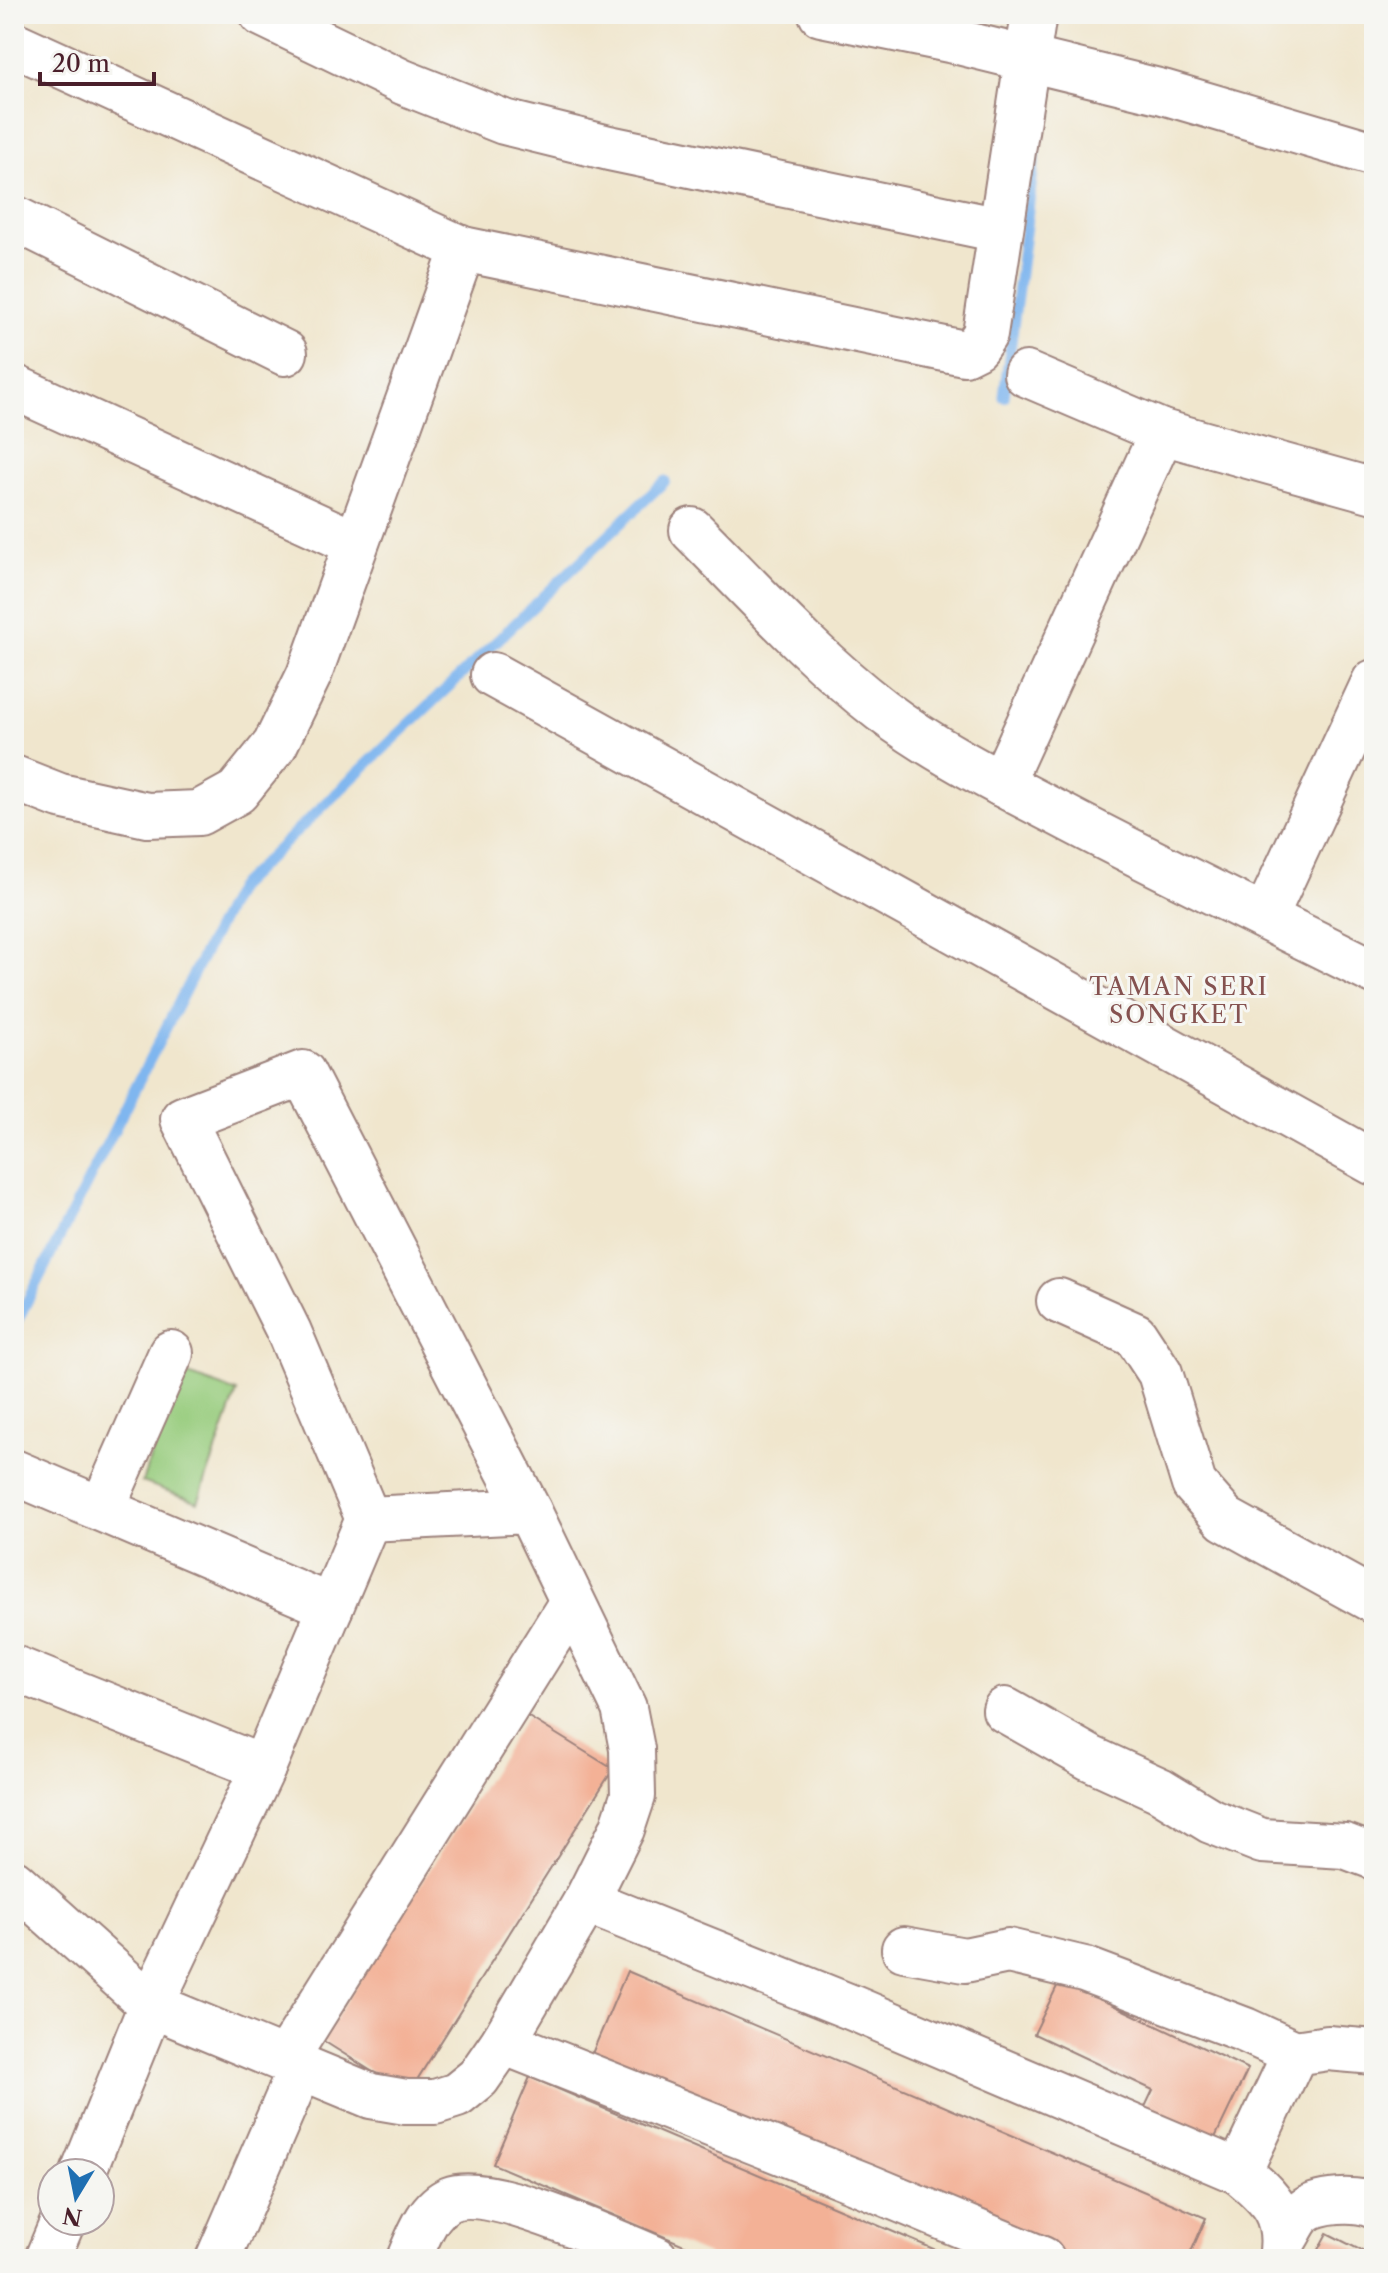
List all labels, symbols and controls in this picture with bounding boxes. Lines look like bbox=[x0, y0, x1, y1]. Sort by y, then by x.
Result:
scale bar bbox=[40, 36, 154, 86]
text: 20 m bbox=[52, 49, 110, 78]
district label: TAMAN SERI SONGKET bbox=[1089, 972, 1269, 1029]
north arrow bbox=[36, 2157, 116, 2237]
text: N bbox=[61, 2201, 84, 2231]

